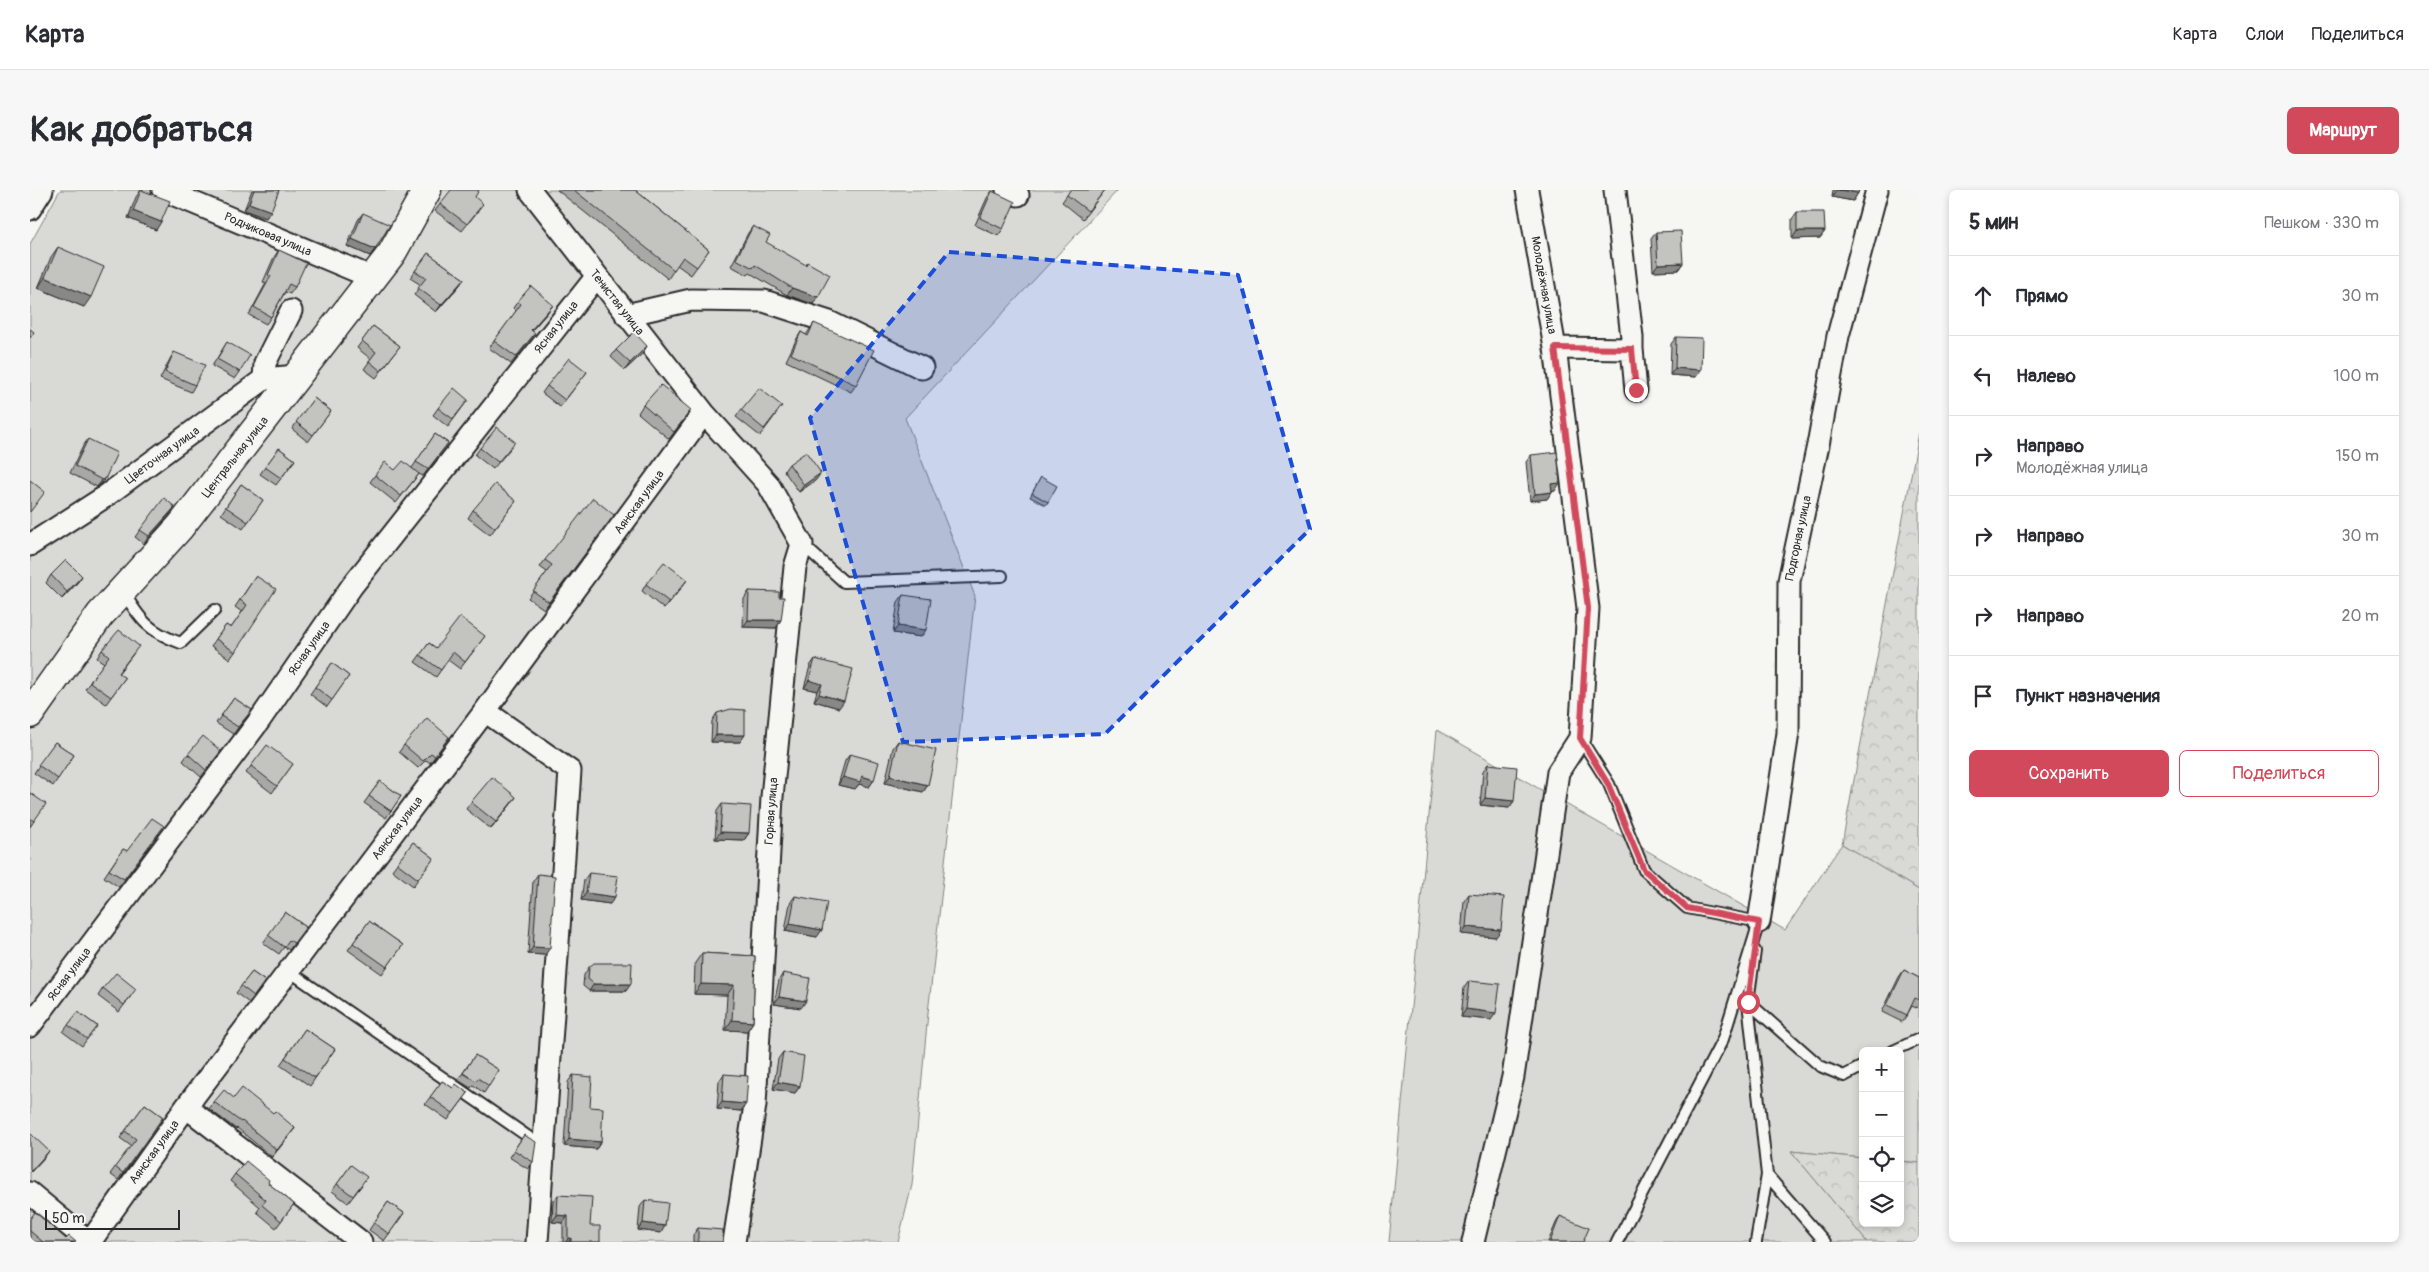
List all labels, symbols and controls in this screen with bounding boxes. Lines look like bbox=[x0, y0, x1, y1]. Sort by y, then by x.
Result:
text: Карта bbox=[25, 20, 84, 49]
text: Карта bbox=[2173, 23, 2217, 46]
text: Слои bbox=[2245, 23, 2283, 46]
text: Поделиться bbox=[2311, 23, 2404, 46]
button: Маршрут bbox=[2287, 107, 2399, 154]
text: Как добраться bbox=[30, 108, 253, 152]
street label: Родниковая улица bbox=[222, 209, 314, 260]
text: 5 мин bbox=[1969, 209, 2019, 236]
text: Пешком · 330 m bbox=[2264, 213, 2379, 233]
street label: Молодёжная улица bbox=[1528, 235, 1560, 335]
street label: Тенистая улица bbox=[586, 266, 647, 339]
icon: ahead bbox=[1969, 282, 1997, 310]
text: Прямо bbox=[2016, 284, 2068, 308]
text: 30 m bbox=[2341, 286, 2379, 306]
street label: Ясная улица bbox=[531, 298, 582, 357]
icon: left bbox=[1969, 362, 1997, 390]
text: Налево bbox=[2016, 364, 2076, 388]
text: 100 m bbox=[2333, 366, 2379, 386]
route end bbox=[1625, 379, 1648, 402]
street label: Центральная улица bbox=[199, 413, 272, 501]
street label: Цветочная улица bbox=[122, 423, 203, 488]
text: Направо bbox=[2016, 434, 2084, 458]
icon: right bbox=[1969, 442, 1997, 470]
text: 150 m bbox=[2335, 446, 2379, 466]
text: Молодёжная улица bbox=[2016, 458, 2148, 478]
street label: Аянская улица bbox=[611, 467, 668, 537]
street label: Подгорная улица bbox=[1782, 494, 1815, 582]
icon: right bbox=[1969, 522, 1997, 550]
text: Направо bbox=[2016, 524, 2084, 548]
text: 30 m bbox=[2341, 526, 2379, 546]
icon: right bbox=[1969, 602, 1997, 630]
text: Направо bbox=[2016, 604, 2084, 628]
text: 20 m bbox=[2341, 606, 2379, 626]
street label: Ясная улица bbox=[285, 618, 334, 678]
icon: arrive bbox=[1969, 682, 1997, 710]
text: Пункт назначения bbox=[2016, 684, 2160, 708]
button: Сохранить bbox=[1969, 750, 2169, 797]
button: Поделиться bbox=[2179, 750, 2379, 797]
street label: Горная улица bbox=[762, 776, 781, 845]
street label: Аянская улица bbox=[369, 793, 426, 863]
street label: Ясная улица bbox=[45, 944, 95, 1004]
route start bbox=[1737, 991, 1760, 1014]
map controls bbox=[1859, 1047, 1904, 1227]
button: + bbox=[1859, 1047, 1904, 1092]
button: − bbox=[1859, 1092, 1904, 1137]
street label: Аянская улица bbox=[126, 1117, 183, 1187]
button: locate bbox=[1859, 1137, 1904, 1182]
button: layers bbox=[1859, 1182, 1904, 1227]
scale bar bbox=[45, 1207, 180, 1230]
text: 50 m bbox=[52, 1210, 85, 1227]

